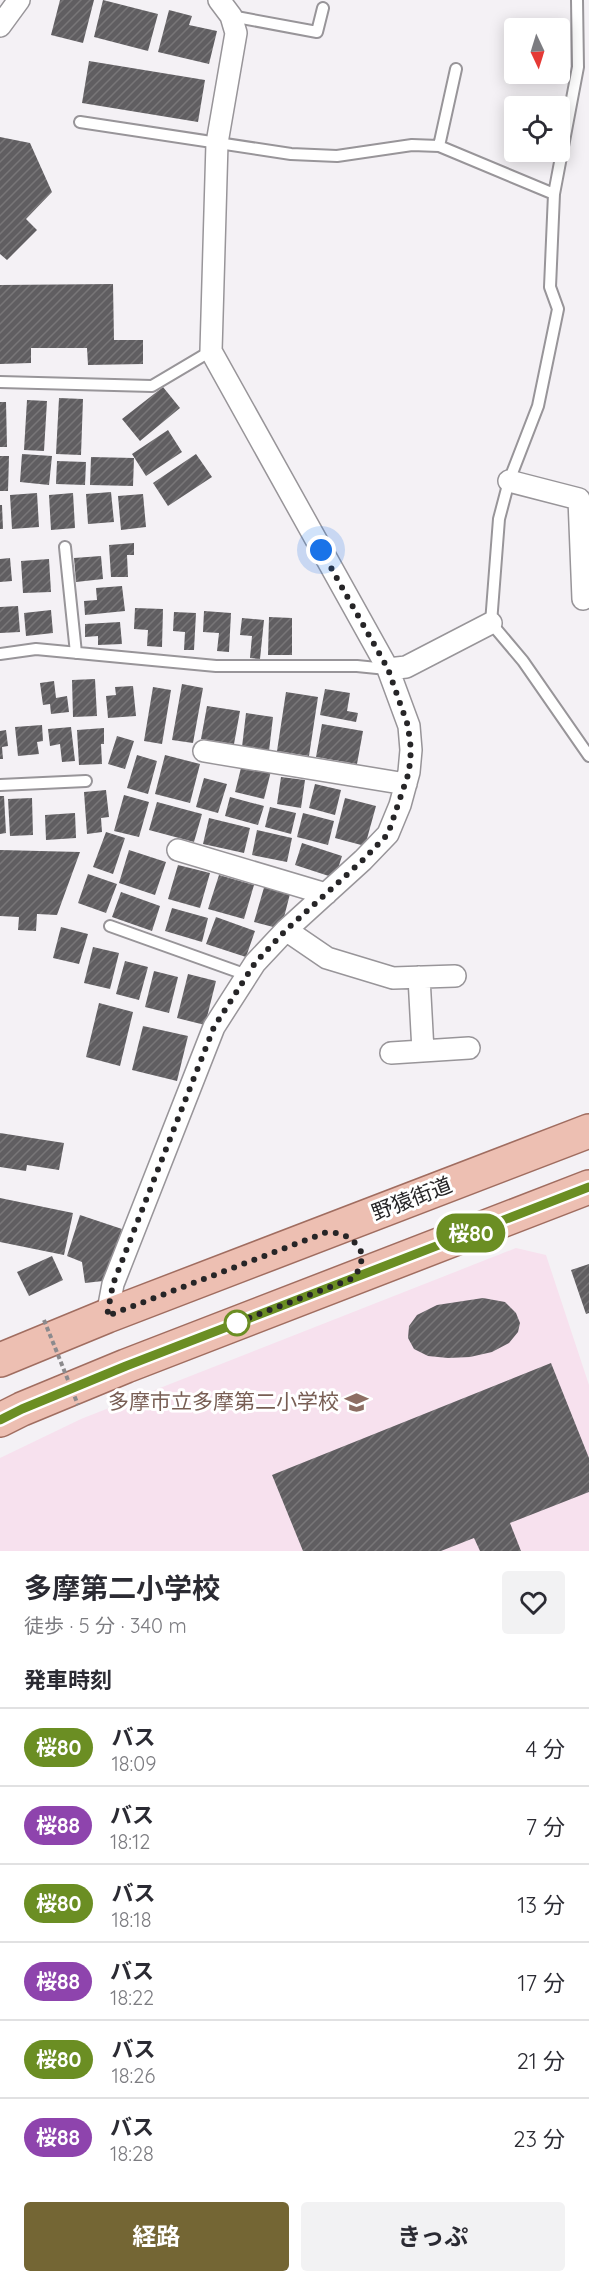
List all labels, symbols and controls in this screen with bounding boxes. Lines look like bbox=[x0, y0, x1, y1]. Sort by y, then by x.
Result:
north arrow bbox=[504, 18, 570, 84]
map controls bbox=[504, 18, 570, 162]
button: locate bbox=[504, 96, 570, 162]
your location bbox=[306, 535, 336, 565]
street label: 野猿街道 bbox=[368, 1171, 456, 1225]
line badge: 桜80 bbox=[436, 1214, 506, 1252]
text: 桜80 bbox=[448, 1220, 494, 1246]
unlabelled marker bbox=[224, 1310, 250, 1336]
place label: 多摩市立多摩第二小学校 bbox=[108, 1388, 339, 1414]
school or university icon: 多摩市立多摩第二小学校 bbox=[344, 1389, 370, 1415]
text: 多摩第二小学校 bbox=[24, 1570, 220, 1605]
button: heart bbox=[502, 1571, 565, 1634]
text: 徒歩 · 5 分 · 340 m bbox=[24, 1613, 187, 1638]
text: 発車時刻 bbox=[24, 1666, 112, 1694]
text: バス bbox=[111, 1723, 155, 1751]
text: 桜80 bbox=[36, 1734, 81, 1760]
text: 4 分 bbox=[525, 1735, 565, 1763]
text: 18:09 bbox=[111, 1751, 156, 1776]
text: バス bbox=[110, 1801, 154, 1829]
text: 桜88 bbox=[36, 1812, 80, 1838]
text: 7 分 bbox=[526, 1813, 565, 1841]
text: 18:12 bbox=[110, 1829, 150, 1854]
text: バス bbox=[111, 1879, 155, 1907]
text: 桜80 bbox=[36, 1890, 81, 1916]
text: 13 分 bbox=[517, 1891, 565, 1919]
text: 18:18 bbox=[111, 1907, 152, 1932]
text: バス bbox=[110, 1957, 154, 1985]
text: 桜88 bbox=[36, 1968, 80, 1994]
text: 17 分 bbox=[518, 1969, 565, 1997]
text: 18:22 bbox=[110, 1985, 154, 2010]
text: バス bbox=[111, 2035, 155, 2063]
text: 桜80 bbox=[36, 2046, 81, 2072]
text: 21 分 bbox=[517, 2047, 565, 2075]
text: 18:26 bbox=[111, 2063, 155, 2088]
text: バス bbox=[110, 2113, 154, 2141]
text: 桜88 bbox=[36, 2124, 80, 2150]
text: 23 分 bbox=[513, 2125, 565, 2153]
text: 18:28 bbox=[110, 2141, 154, 2166]
button: 経路 bbox=[24, 2202, 289, 2271]
button: きっぷ bbox=[301, 2202, 565, 2271]

